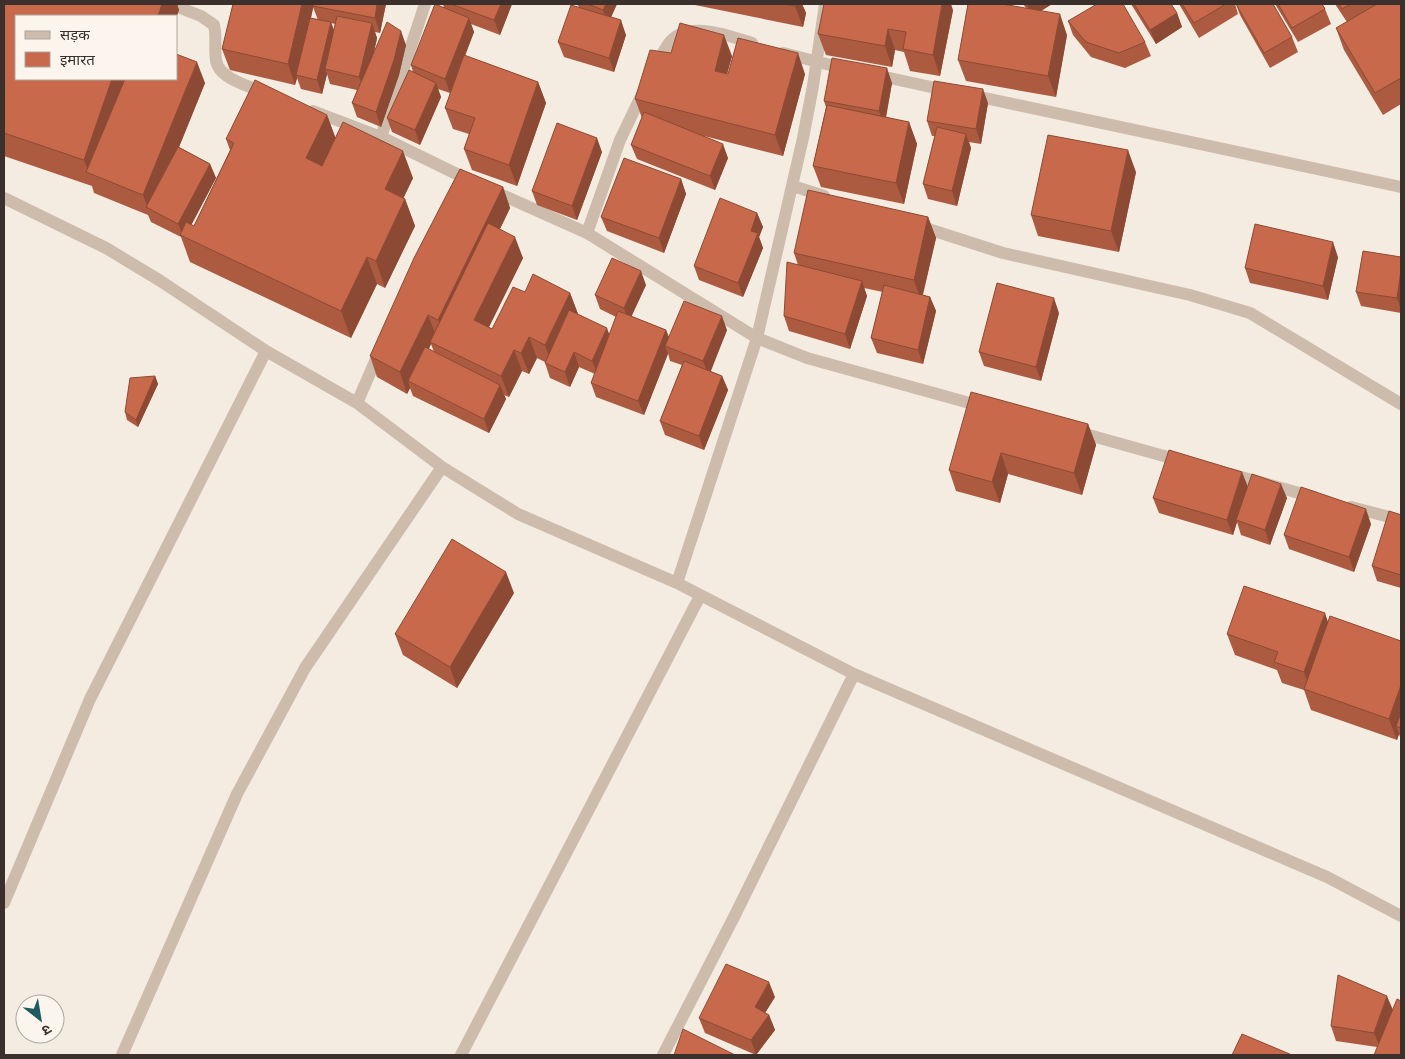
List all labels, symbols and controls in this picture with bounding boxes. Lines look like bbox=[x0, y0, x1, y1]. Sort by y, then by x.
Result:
legend bbox=[15, 15, 178, 80]
text: सड़क bbox=[60, 26, 90, 44]
text: इमारत bbox=[60, 51, 95, 69]
north arrow bbox=[15, 994, 65, 1044]
text: उ bbox=[38, 1021, 54, 1040]

